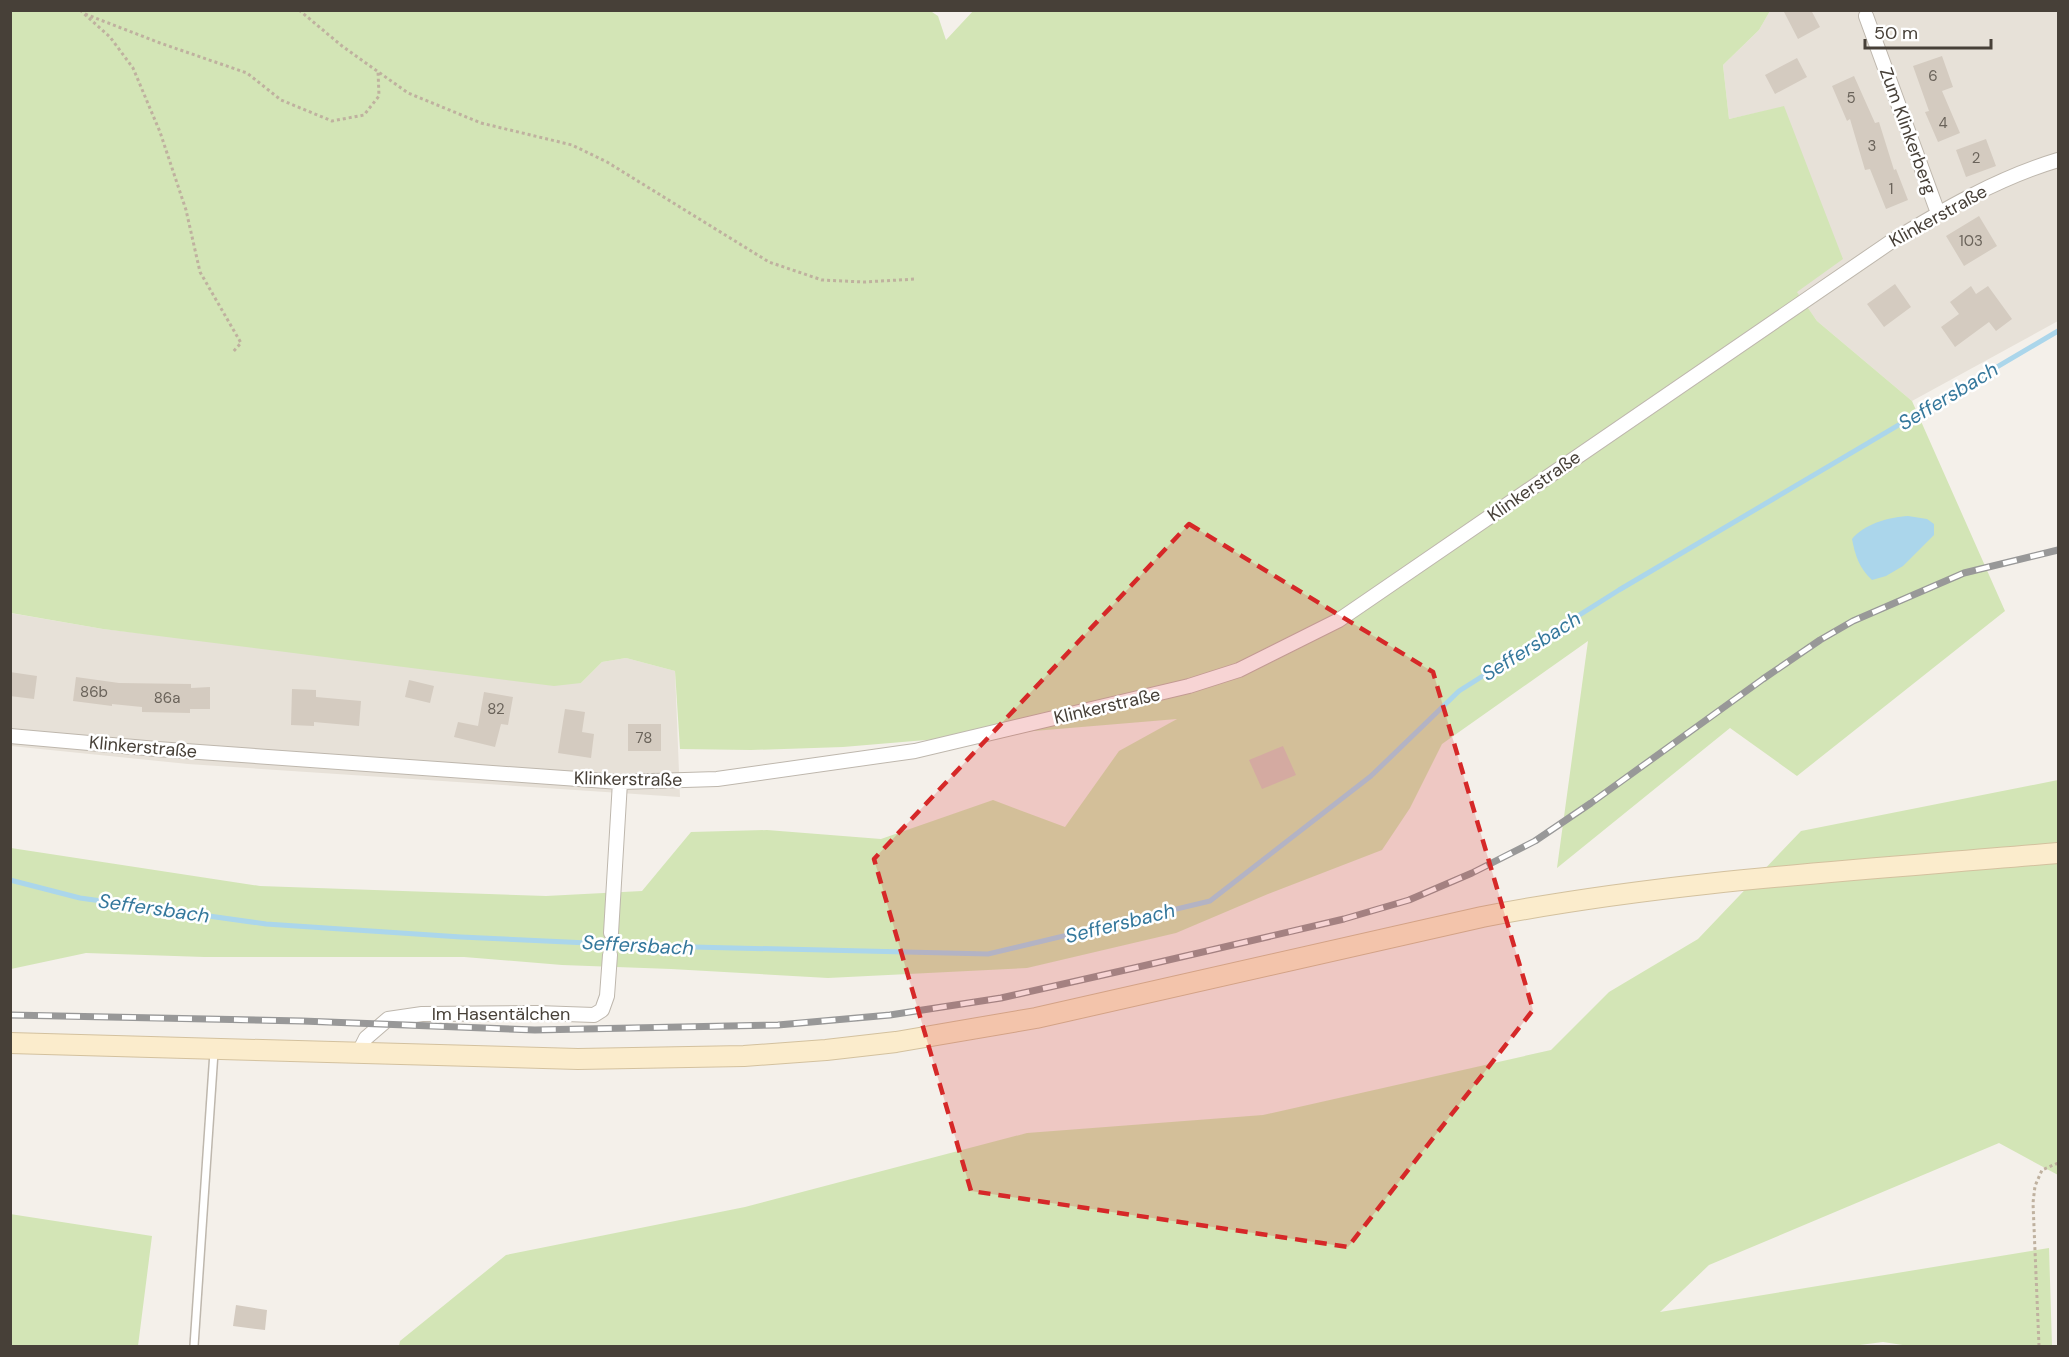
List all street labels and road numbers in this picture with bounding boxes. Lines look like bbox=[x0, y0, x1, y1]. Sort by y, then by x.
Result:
street label: Zum Klinkerberg bbox=[1874, 64, 1942, 198]
street label: Klinkerstraße bbox=[1885, 179, 1991, 253]
street label: Klinkerstraße bbox=[1483, 445, 1585, 527]
street label: Klinkerstraße bbox=[1051, 682, 1163, 730]
street label: Klinkerstraße bbox=[88, 730, 198, 764]
street label: Klinkerstraße bbox=[574, 766, 682, 792]
street label: Im Hasentälchen bbox=[432, 1002, 570, 1026]

